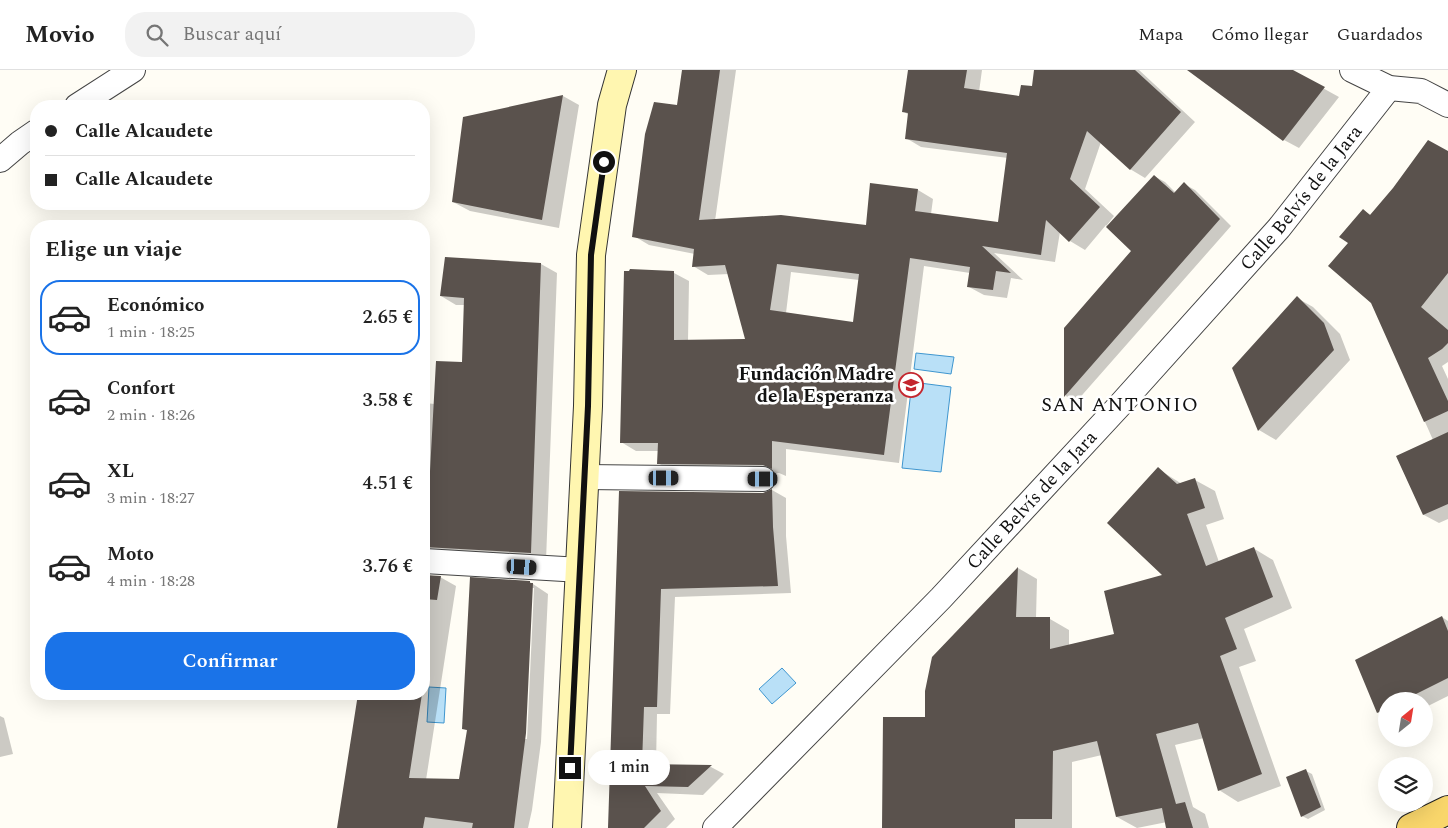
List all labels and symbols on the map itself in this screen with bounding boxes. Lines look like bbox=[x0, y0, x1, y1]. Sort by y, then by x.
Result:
street label: Calle Belvís de la Jara bbox=[1233, 118, 1370, 277]
route start bbox=[593, 151, 615, 173]
place label: Fundación Madre de la Esperanza bbox=[739, 360, 894, 411]
school or university icon: Fundación Madre de la Esperanza bbox=[898, 372, 924, 398]
district label: SAN ANTONIO bbox=[1041, 390, 1199, 420]
street label: Calle Belvís de la Jara bbox=[960, 423, 1105, 576]
car bbox=[649, 471, 679, 486]
car bbox=[748, 472, 778, 487]
car bbox=[506, 559, 537, 575]
north arrow bbox=[1378, 692, 1432, 748]
callout: 1 min bbox=[588, 750, 670, 786]
route end bbox=[559, 757, 581, 779]

